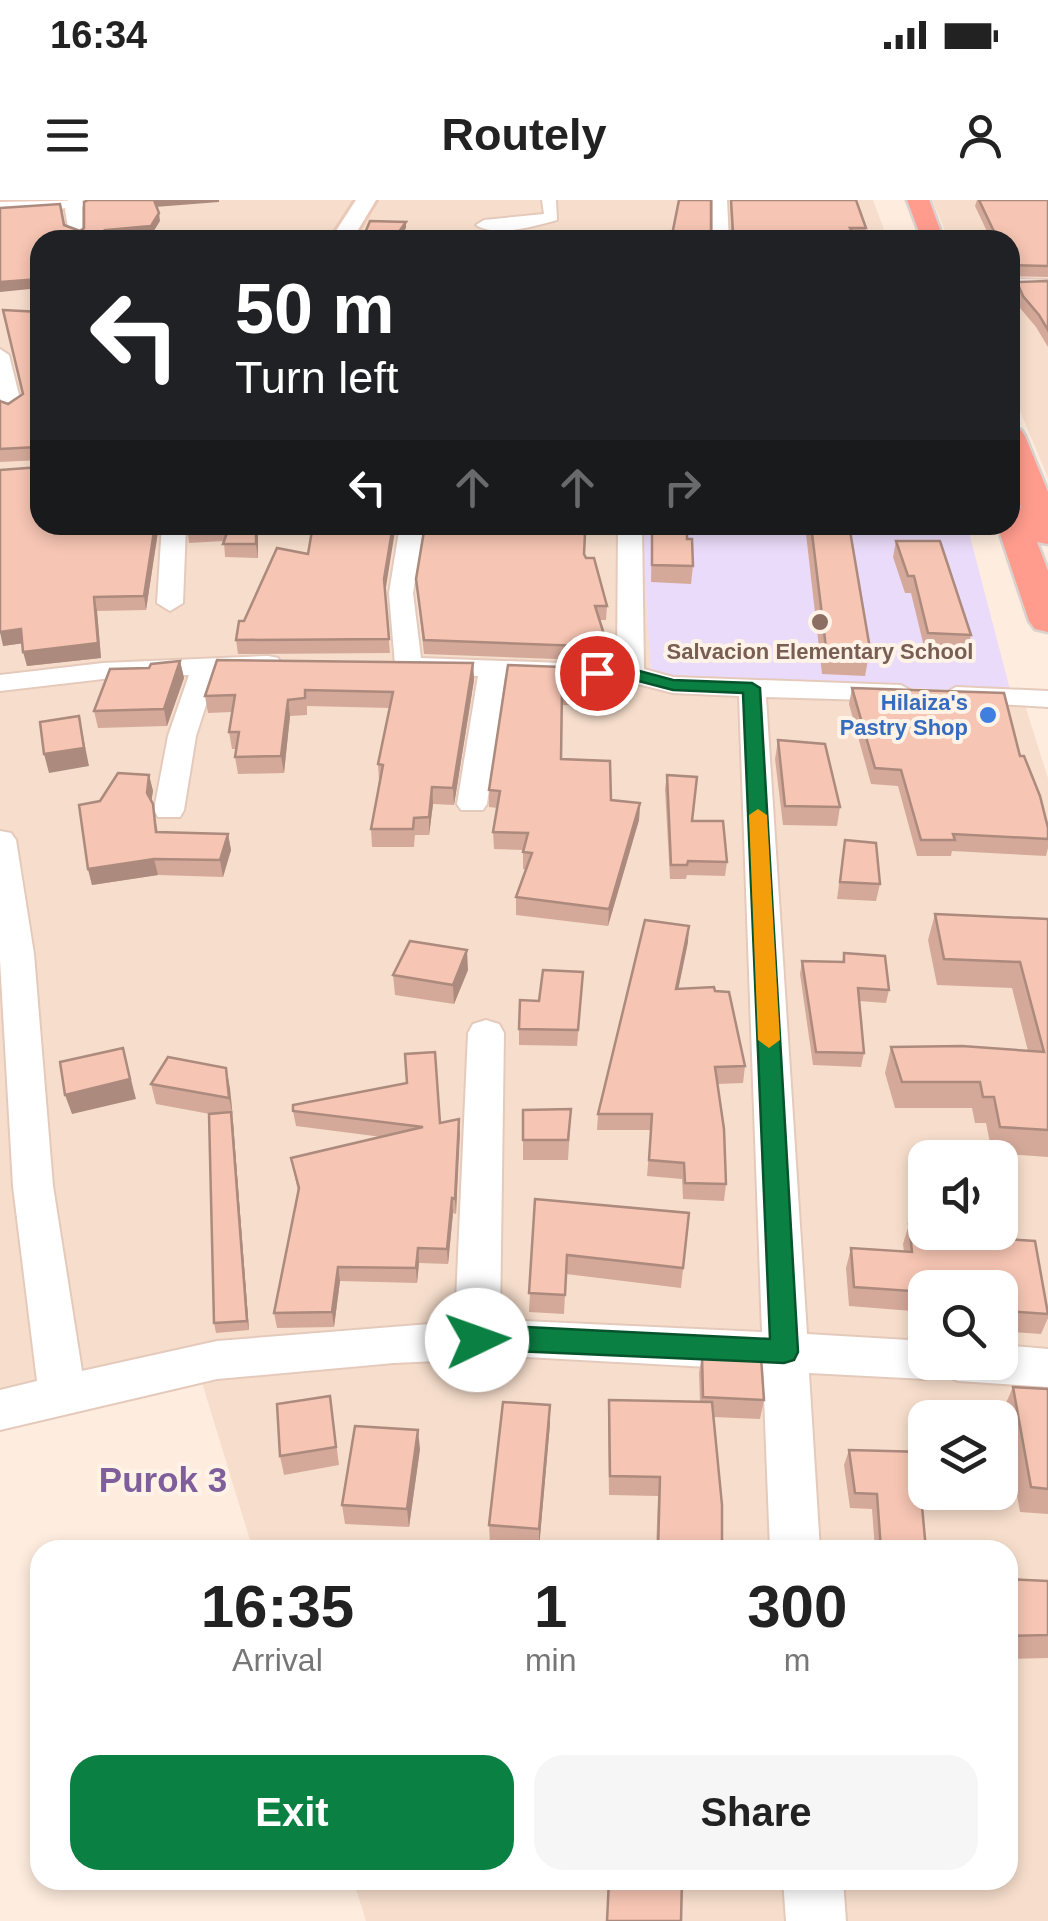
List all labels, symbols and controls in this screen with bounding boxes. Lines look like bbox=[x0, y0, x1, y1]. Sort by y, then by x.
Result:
text: 16:34 bbox=[50, 14, 147, 56]
icon: menu bbox=[40, 108, 95, 163]
icon: person bbox=[953, 108, 1008, 163]
text: Routely bbox=[441, 109, 607, 160]
icon: left bbox=[70, 270, 200, 400]
text: 50 m bbox=[235, 270, 395, 348]
text: Turn left bbox=[235, 352, 398, 403]
icon: left bbox=[340, 460, 395, 515]
icon: ahead bbox=[445, 460, 500, 515]
icon: ahead bbox=[550, 460, 605, 515]
icon: right bbox=[655, 460, 710, 515]
marker: Salvacion Elementary School bbox=[809, 611, 831, 633]
pin bbox=[555, 631, 640, 716]
place label: Salvacion Elementary School bbox=[667, 639, 973, 664]
icon: arrive bbox=[570, 646, 625, 701]
place label: Hilaiza's Pastry Shop bbox=[840, 690, 968, 740]
marker: Hilaiza's Pastry Shop bbox=[977, 704, 999, 726]
map controls bbox=[908, 1140, 1018, 1510]
button: sound bbox=[908, 1140, 1018, 1250]
button: search bbox=[908, 1270, 1018, 1380]
position arrow bbox=[425, 1288, 529, 1392]
button: layers bbox=[908, 1400, 1018, 1510]
district label: Purok 3 bbox=[99, 1460, 227, 1499]
text: 16:35 bbox=[201, 1573, 354, 1640]
text: 1 bbox=[534, 1573, 567, 1640]
text: 300 bbox=[747, 1573, 847, 1640]
text: Arrival bbox=[232, 1642, 323, 1678]
text: min bbox=[525, 1642, 576, 1678]
text: m bbox=[784, 1642, 811, 1678]
button: Exit bbox=[70, 1755, 514, 1870]
button: Share bbox=[534, 1755, 978, 1870]

